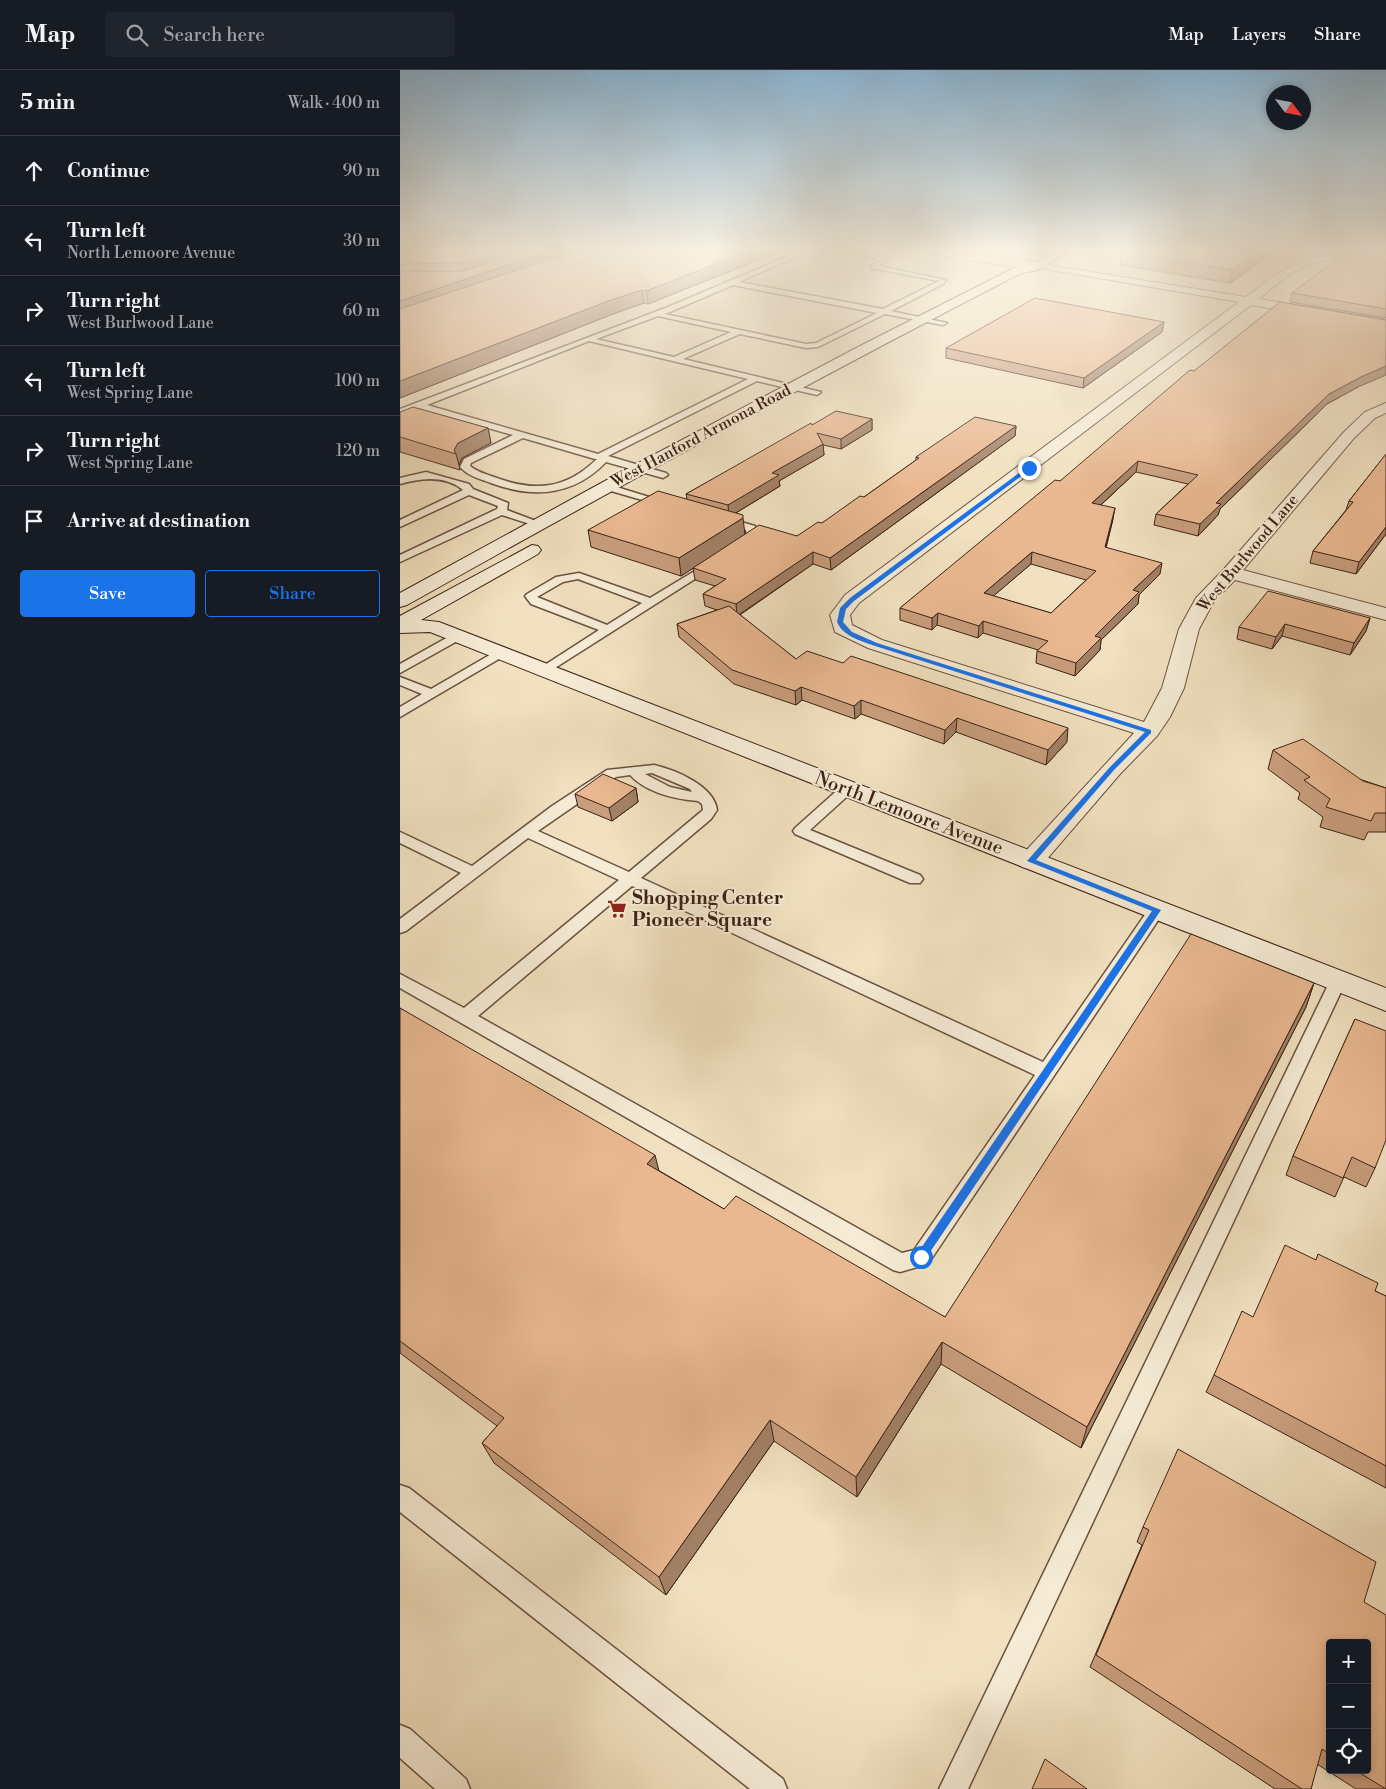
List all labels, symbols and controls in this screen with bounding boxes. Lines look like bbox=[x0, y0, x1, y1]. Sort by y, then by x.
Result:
search box bbox=[105, 12, 455, 57]
text: Map bbox=[25, 20, 75, 50]
icon: search bbox=[123, 21, 151, 49]
text: Search here bbox=[163, 23, 265, 47]
text: Map bbox=[1169, 23, 1204, 46]
text: Layers bbox=[1232, 23, 1286, 46]
text: Share bbox=[1314, 23, 1361, 46]
north arrow bbox=[1266, 85, 1311, 130]
text: 5 min bbox=[20, 90, 75, 116]
text: Walk · 400 m bbox=[288, 93, 380, 113]
icon: ahead bbox=[20, 157, 48, 185]
text: Continue bbox=[67, 159, 150, 183]
text: 90 m bbox=[342, 161, 380, 181]
text: Turn left bbox=[67, 219, 146, 243]
icon: left bbox=[20, 227, 48, 255]
text: 30 m bbox=[343, 231, 380, 251]
text: North Lemoore Avenue bbox=[67, 243, 235, 263]
text: Turn right bbox=[67, 289, 160, 313]
icon: right bbox=[20, 297, 48, 325]
text: 60 m bbox=[342, 301, 380, 321]
text: West Burlwood Lane bbox=[67, 313, 214, 333]
text: Turn left bbox=[67, 359, 146, 383]
icon: left bbox=[20, 367, 48, 395]
text: 100 m bbox=[335, 371, 380, 391]
street label: West Hanford Armona Road bbox=[607, 380, 794, 492]
text: West Spring Lane bbox=[67, 383, 193, 403]
text: Turn right bbox=[67, 429, 160, 453]
icon: right bbox=[20, 437, 48, 465]
text: 120 m bbox=[336, 441, 380, 461]
text: West Spring Lane bbox=[67, 453, 193, 473]
route end bbox=[1018, 457, 1041, 480]
street label: West Burlwood Lane bbox=[1192, 490, 1303, 616]
icon: arrive bbox=[20, 507, 48, 535]
text: Arrive at destination bbox=[67, 509, 250, 533]
button: Save bbox=[20, 570, 195, 617]
button: Share bbox=[205, 570, 380, 617]
street label: North Lemoore Avenue bbox=[811, 766, 1007, 860]
place label: Shopping Center Pioneer Square bbox=[632, 886, 784, 932]
supermarket icon: Shopping Center Pioneer Square bbox=[606, 898, 628, 920]
route start bbox=[910, 1246, 933, 1269]
map controls bbox=[1326, 1639, 1371, 1774]
button: + bbox=[1326, 1639, 1371, 1684]
button: − bbox=[1326, 1684, 1371, 1729]
button: locate bbox=[1326, 1729, 1371, 1774]

